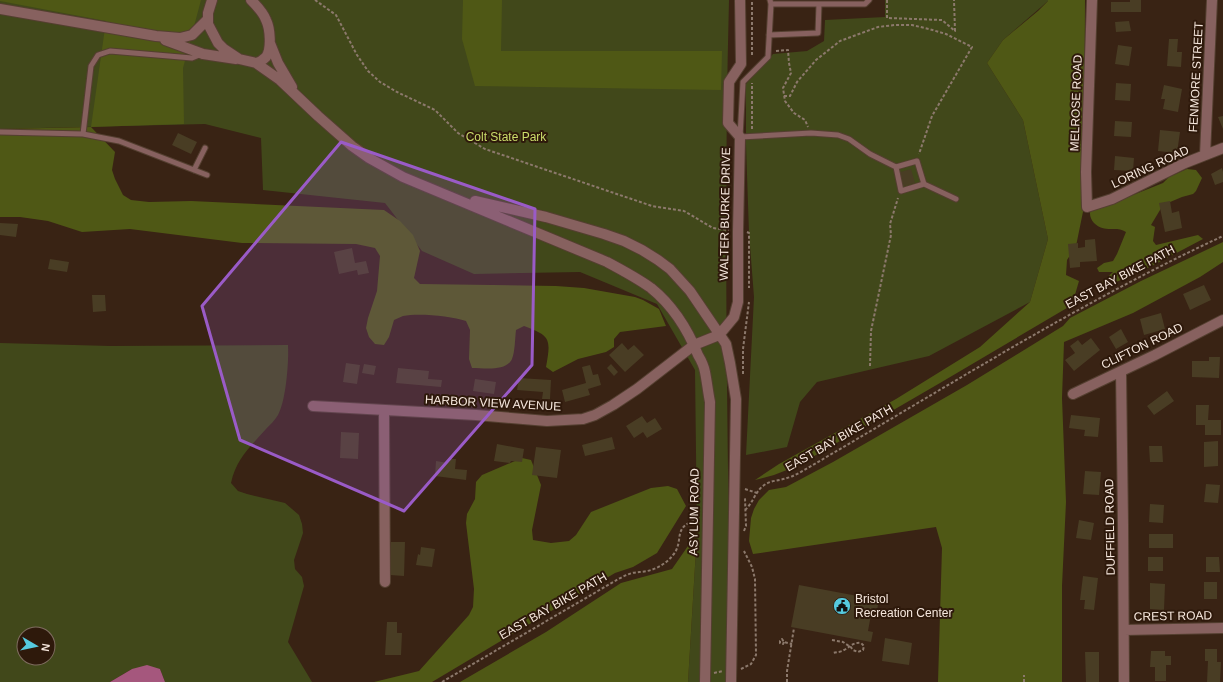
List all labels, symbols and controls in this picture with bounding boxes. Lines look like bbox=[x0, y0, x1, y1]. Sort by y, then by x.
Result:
street label: FENMORE STREET bbox=[1186, 21, 1206, 133]
street label: MELROSE ROAD bbox=[1067, 54, 1085, 152]
park label: Colt State Park bbox=[466, 130, 547, 144]
street label: LORING ROAD bbox=[1109, 143, 1191, 191]
street label: WALTER BURKE DRIVE bbox=[717, 147, 733, 281]
street label: EAST BAY BIKE PATH bbox=[1063, 242, 1177, 312]
street label: CLIFTON ROAD bbox=[1099, 320, 1185, 372]
street label: HARBOR VIEW AVENUE bbox=[424, 392, 562, 414]
street label: EAST BAY BIKE PATH bbox=[783, 402, 895, 474]
street label: ASYLUM ROAD bbox=[686, 468, 702, 556]
street label: DUFFIELD ROAD bbox=[1102, 478, 1118, 575]
street label: EAST BAY BIKE PATH bbox=[497, 570, 609, 642]
place label: Bristol Recreation Center bbox=[855, 592, 952, 620]
public building icon: Bristol Recreation Center bbox=[832, 596, 852, 616]
street label: CREST ROAD bbox=[1134, 608, 1213, 624]
north arrow bbox=[16, 626, 56, 666]
text: N bbox=[39, 643, 52, 652]

